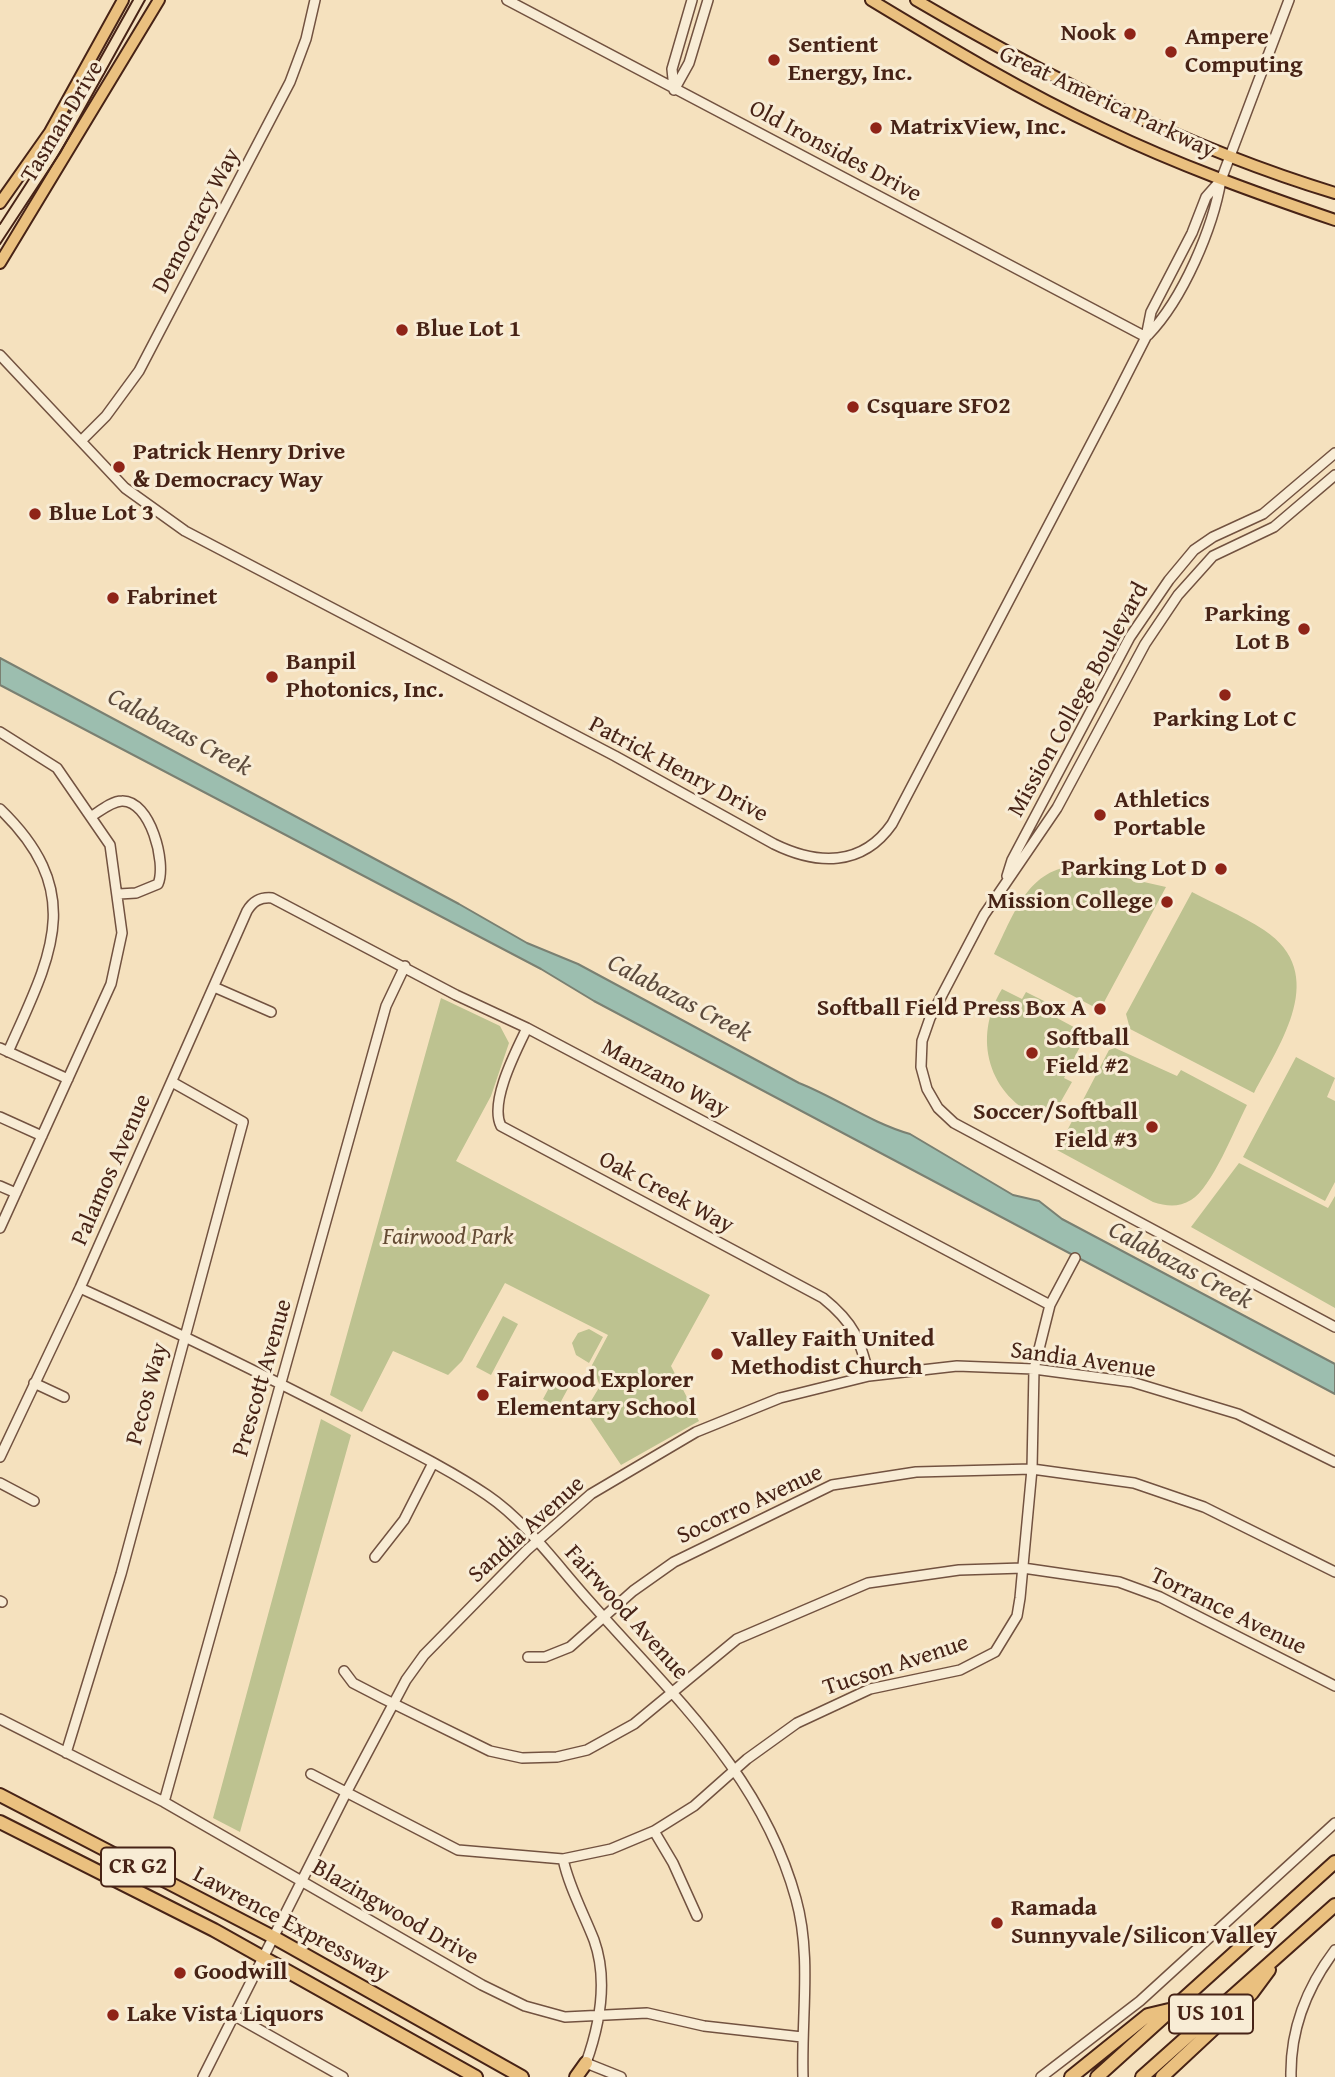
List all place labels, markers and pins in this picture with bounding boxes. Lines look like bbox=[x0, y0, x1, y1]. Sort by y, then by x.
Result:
place label: Nook bbox=[1061, 20, 1116, 48]
place label: Ampere Computing bbox=[1185, 24, 1303, 80]
marker: Nook bbox=[1122, 26, 1138, 42]
place label: Sentient Energy, Inc. bbox=[788, 32, 913, 88]
marker: Ampere Computing bbox=[1163, 44, 1179, 60]
marker: Sentient Energy, Inc. bbox=[766, 52, 782, 68]
place label: MatrixView, Inc. bbox=[890, 114, 1066, 142]
marker: MatrixView, Inc. bbox=[868, 120, 884, 136]
place label: Blue Lot 1 bbox=[416, 316, 521, 344]
marker: Blue Lot 1 bbox=[394, 322, 410, 338]
place label: Csquare SFO2 bbox=[867, 393, 1011, 421]
marker: Csquare SFO2 bbox=[845, 399, 861, 415]
place label: Patrick Henry Drive & Democracy Way bbox=[133, 439, 345, 495]
marker: Patrick Henry Drive & Democracy Way bbox=[111, 459, 127, 475]
place label: Blue Lot 3 bbox=[49, 500, 154, 528]
marker: Blue Lot 3 bbox=[27, 506, 43, 522]
place label: Fabrinet bbox=[127, 584, 217, 612]
marker: Fabrinet bbox=[105, 590, 121, 606]
place label: Parking Lot B bbox=[1205, 601, 1290, 657]
marker: Parking Lot B bbox=[1296, 621, 1312, 637]
place label: Banpil Photonics, Inc. bbox=[286, 649, 444, 705]
marker: Banpil Photonics, Inc. bbox=[264, 669, 280, 685]
marker: Parking Lot C bbox=[1217, 687, 1233, 703]
place label: Parking Lot C bbox=[1153, 706, 1297, 734]
place label: Athletics Portable bbox=[1114, 787, 1210, 843]
marker: Athletics Portable bbox=[1092, 807, 1108, 823]
place label: Parking Lot D bbox=[1061, 855, 1207, 883]
marker: Parking Lot D bbox=[1213, 861, 1229, 877]
place label: Mission College bbox=[987, 888, 1153, 916]
marker: Mission College bbox=[1159, 894, 1175, 910]
place label: Softball Field Press Box A bbox=[817, 995, 1086, 1023]
marker: Softball Field Press Box A bbox=[1092, 1001, 1108, 1017]
place label: Softball Field #2 bbox=[1046, 1025, 1129, 1081]
marker: Softball Field #2 bbox=[1024, 1045, 1040, 1061]
place label: Soccer/Softball Field #3 bbox=[973, 1099, 1138, 1155]
marker: Soccer/Softball Field #3 bbox=[1144, 1119, 1160, 1135]
place label: Valley Faith United Methodist Church bbox=[731, 1326, 934, 1382]
marker: Valley Faith United Methodist Church bbox=[709, 1346, 725, 1362]
place label: Fairwood Explorer Elementary School bbox=[497, 1367, 696, 1423]
marker: Fairwood Explorer Elementary School bbox=[475, 1387, 491, 1403]
place label: Ramada Sunnyvale/Silicon Valley bbox=[1011, 1895, 1277, 1951]
marker: Ramada Sunnyvale/Silicon Valley bbox=[989, 1915, 1005, 1931]
place label: Goodwill bbox=[194, 1959, 288, 1987]
marker: Goodwill bbox=[172, 1965, 188, 1981]
place label: Lake Vista Liquors bbox=[127, 2001, 324, 2029]
marker: Lake Vista Liquors bbox=[105, 2007, 121, 2023]

